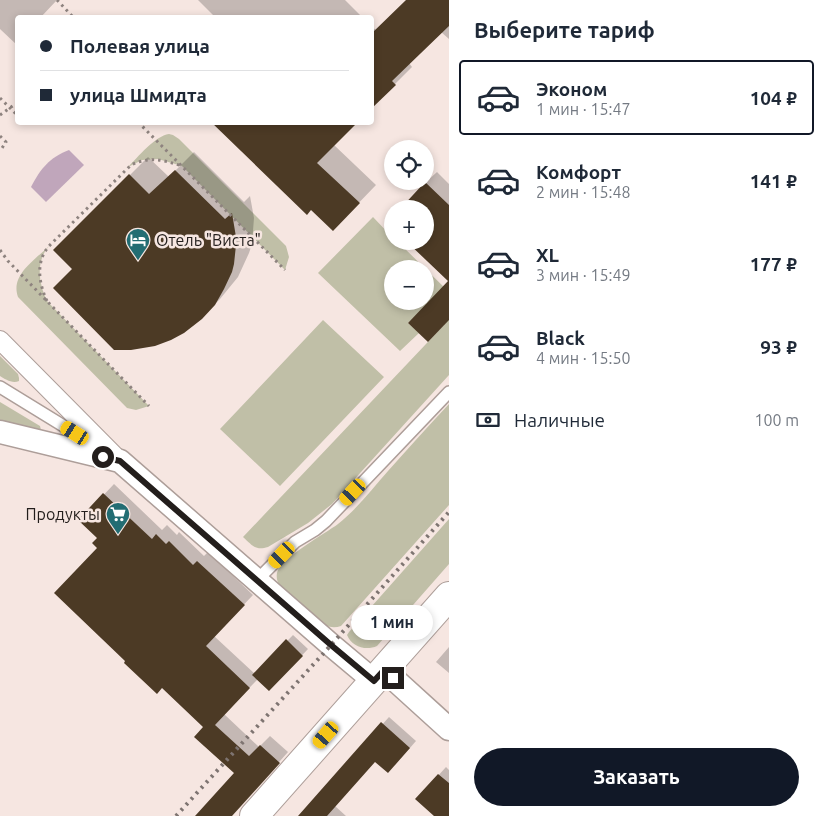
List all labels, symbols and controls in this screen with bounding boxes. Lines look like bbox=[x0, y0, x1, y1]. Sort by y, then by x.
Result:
text: Выберите тариф bbox=[474, 17, 655, 42]
text: Полевая улица bbox=[70, 35, 210, 57]
icon: car bbox=[476, 75, 521, 120]
text: Эконом bbox=[536, 78, 607, 100]
text: улица Шмидта bbox=[70, 84, 207, 106]
text: 104 ₽ bbox=[750, 87, 797, 109]
text: 1 мин · 15:47 bbox=[536, 100, 630, 118]
map controls bbox=[384, 140, 434, 310]
button: locate bbox=[384, 140, 434, 190]
icon: car bbox=[476, 158, 521, 203]
text: Комфорт bbox=[536, 161, 621, 183]
text: 141 ₽ bbox=[750, 170, 797, 192]
text: 2 мин · 15:48 bbox=[536, 183, 630, 201]
button: + bbox=[384, 200, 434, 250]
hotel icon: Отель "Виста" bbox=[125, 227, 151, 261]
place label: Отель "Виста" bbox=[156, 231, 261, 249]
icon: car bbox=[476, 241, 521, 286]
text: XL bbox=[536, 244, 559, 266]
text: 177 ₽ bbox=[750, 253, 797, 275]
button: − bbox=[384, 260, 434, 310]
text: 3 мин · 15:49 bbox=[536, 266, 630, 284]
icon: car bbox=[476, 324, 521, 369]
text: Black bbox=[536, 327, 585, 349]
text: 93 ₽ bbox=[760, 336, 797, 358]
text: 4 мин · 15:50 bbox=[536, 349, 630, 367]
icon: cash bbox=[474, 406, 502, 434]
text: Наличные bbox=[514, 409, 605, 431]
text: 100 m bbox=[754, 411, 799, 429]
car bbox=[58, 419, 91, 447]
route start bbox=[92, 446, 114, 468]
car bbox=[337, 476, 368, 508]
supermarket icon: Продукты bbox=[105, 501, 131, 535]
place label: Продукты bbox=[25, 505, 100, 523]
car bbox=[266, 539, 297, 571]
callout: 1 мин bbox=[352, 606, 434, 640]
text: 1 мин bbox=[370, 613, 414, 631]
route end bbox=[382, 667, 404, 689]
car bbox=[310, 719, 341, 751]
button: Заказать bbox=[474, 748, 799, 806]

